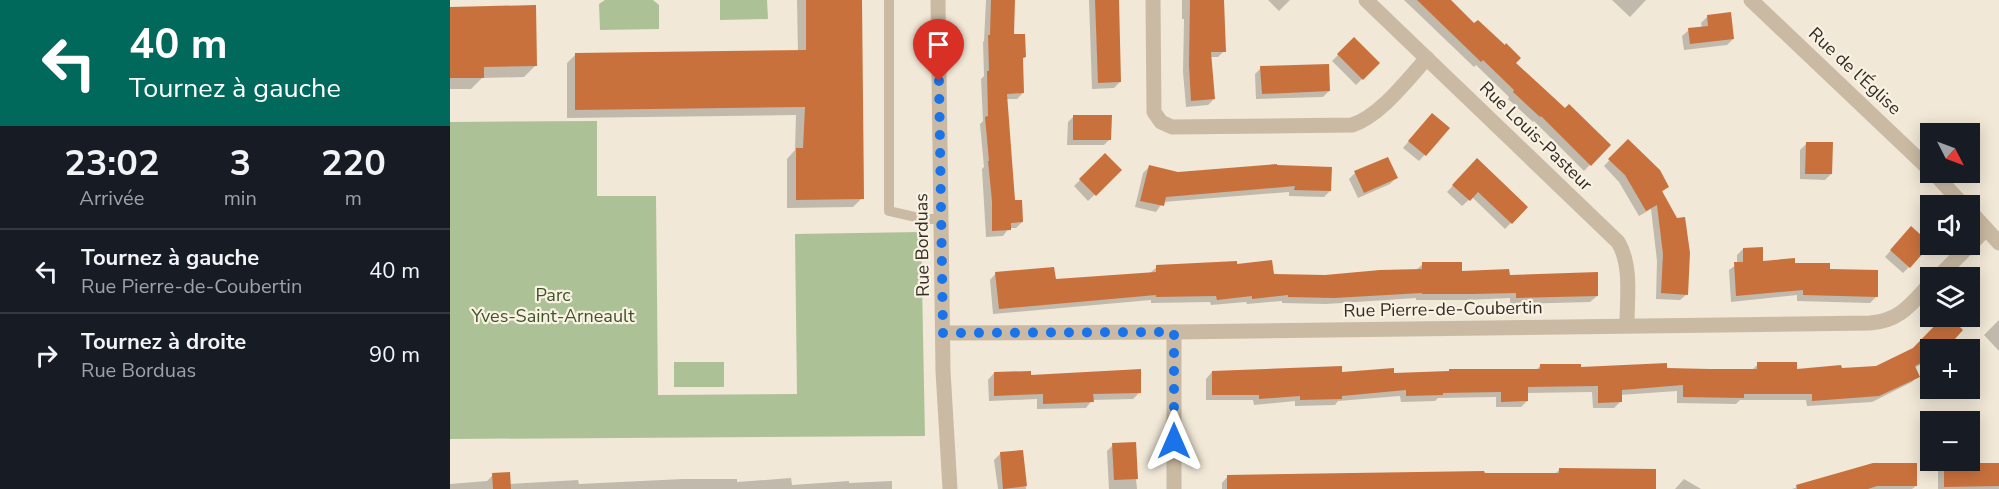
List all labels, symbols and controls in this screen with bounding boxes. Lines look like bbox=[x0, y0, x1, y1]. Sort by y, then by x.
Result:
text: 40 m bbox=[129, 16, 228, 73]
pin bbox=[913, 19, 964, 81]
street label: Rue de l'Église bbox=[1804, 22, 1906, 120]
icon: left bbox=[30, 24, 108, 102]
icon: arrive bbox=[922, 28, 955, 61]
text: Tournez à gauche bbox=[129, 70, 341, 107]
street label: Rue Louis-Pasteur bbox=[1474, 76, 1598, 196]
north arrow bbox=[1920, 123, 1980, 183]
map controls bbox=[1920, 123, 1980, 471]
text: 23:02 bbox=[64, 139, 160, 188]
text: 3 bbox=[229, 139, 251, 188]
text: 220 bbox=[321, 139, 386, 188]
text: Arrivée bbox=[79, 185, 144, 212]
text: min bbox=[224, 185, 257, 212]
text: m bbox=[345, 185, 362, 212]
street label: Rue Borduas bbox=[909, 193, 935, 297]
button: sound bbox=[1920, 195, 1980, 255]
text: Tournez à gauche bbox=[81, 243, 259, 273]
icon: left bbox=[30, 255, 63, 288]
text: 40 m bbox=[369, 256, 420, 286]
button: layers bbox=[1920, 267, 1980, 327]
text: Rue Pierre-de-Coubertin bbox=[81, 273, 302, 300]
park label: Parc Yves-Saint-Arneault bbox=[471, 283, 635, 328]
street label: Rue Pierre-de-Coubertin bbox=[1343, 295, 1543, 323]
text: Tournez à droite bbox=[81, 327, 246, 357]
icon: right bbox=[30, 339, 63, 372]
button: + bbox=[1920, 339, 1980, 399]
text: 90 m bbox=[369, 340, 420, 370]
text: Rue Borduas bbox=[81, 357, 196, 384]
position arrow bbox=[1142, 409, 1206, 473]
button: − bbox=[1920, 411, 1980, 471]

